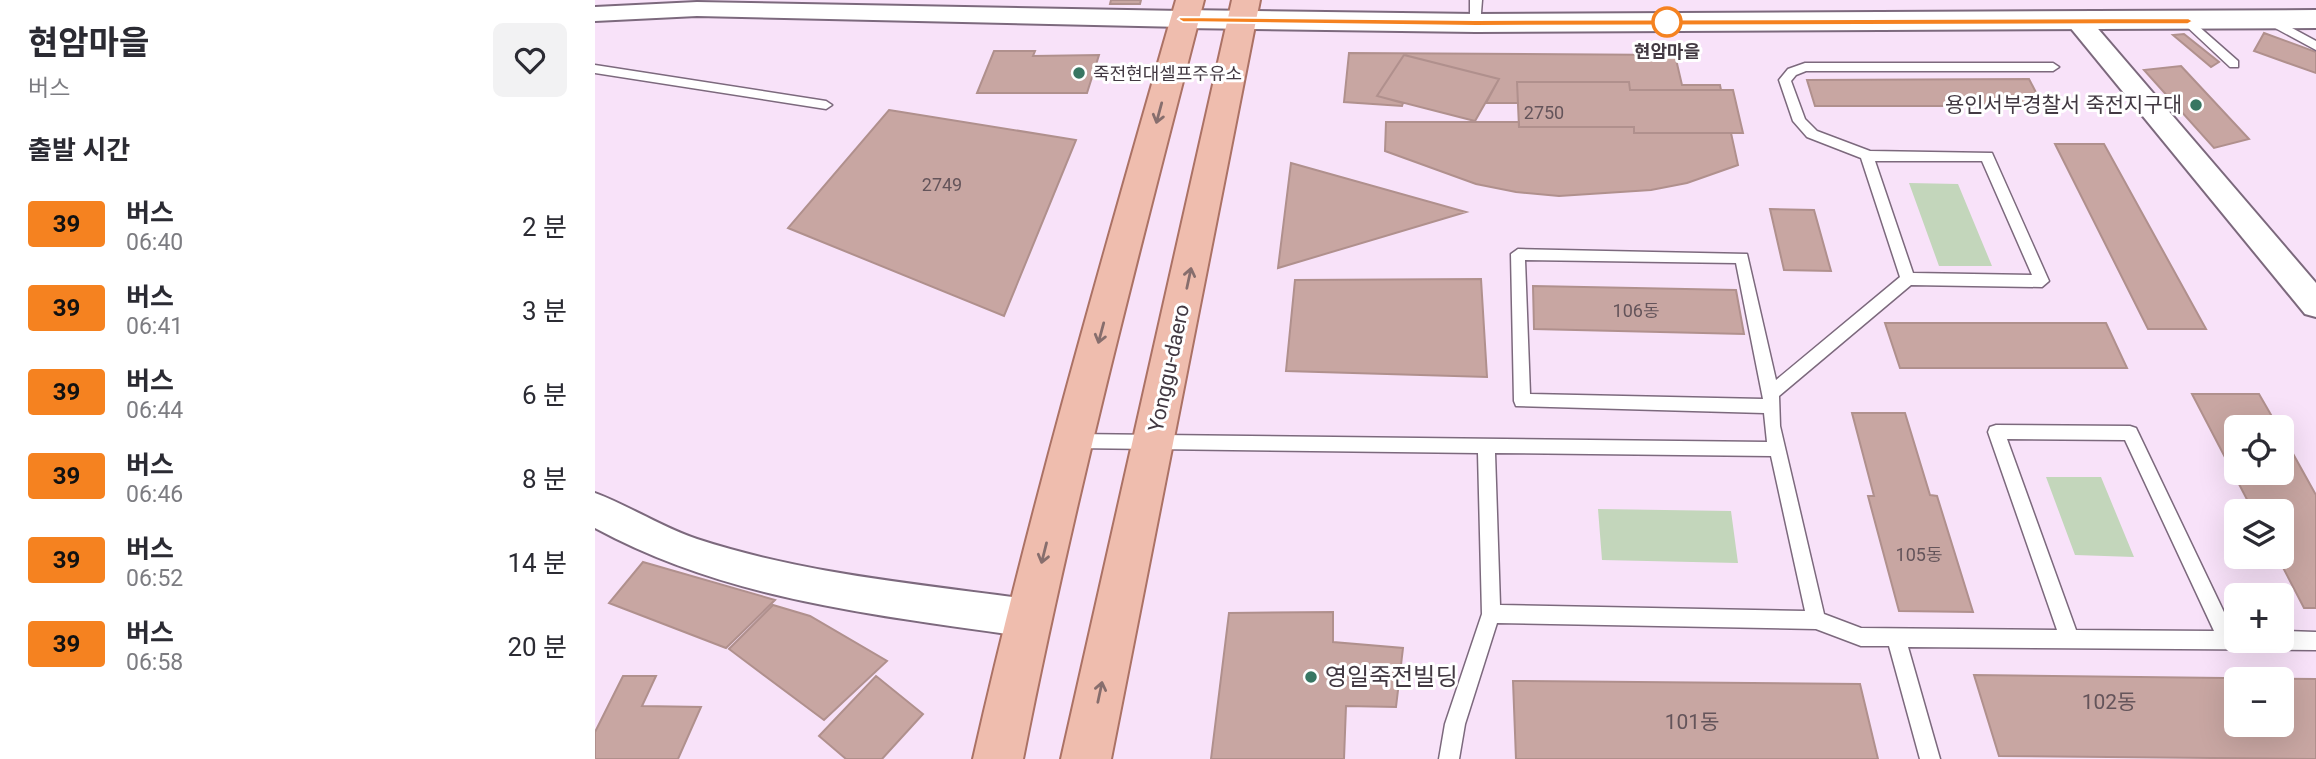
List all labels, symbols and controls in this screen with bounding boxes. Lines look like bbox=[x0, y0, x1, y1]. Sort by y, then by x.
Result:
marker: 현암마을 bbox=[1652, 7, 1682, 37]
text: 현암마을 bbox=[28, 23, 149, 62]
button: heart bbox=[493, 23, 567, 97]
place label: 현암마을 bbox=[1634, 41, 1700, 62]
place label: 죽전현대셀프주유소 bbox=[1093, 63, 1242, 84]
marker: 죽전현대셀프주유소 bbox=[1071, 65, 1087, 81]
text: 버스 bbox=[28, 75, 70, 102]
place label: 용인서부경찰서 죽전지구대 bbox=[1945, 93, 2182, 117]
marker: 용인서부경찰서 죽전지구대 bbox=[2188, 97, 2204, 113]
one-way arrow bbox=[1152, 101, 1165, 124]
house number: 2750 bbox=[1524, 102, 1564, 123]
text: 출발 시간 bbox=[28, 135, 130, 165]
house number: 2749 bbox=[922, 174, 962, 195]
text: 버스 bbox=[126, 198, 174, 228]
text: 39 bbox=[53, 210, 80, 238]
text: 2 분 bbox=[522, 212, 567, 242]
text: 06:40 bbox=[126, 229, 183, 256]
one-way arrow bbox=[1182, 267, 1196, 290]
text: 버스 bbox=[126, 282, 174, 312]
text: 39 bbox=[53, 294, 80, 322]
text: 3 분 bbox=[522, 296, 567, 326]
house number: 106동 bbox=[1613, 300, 1659, 321]
street label: Yonggu-daero bbox=[1144, 302, 1194, 434]
text: 06:41 bbox=[126, 313, 183, 340]
one-way arrow bbox=[1094, 321, 1107, 344]
text: 버스 bbox=[126, 366, 174, 396]
text: 39 bbox=[53, 378, 80, 406]
text: 6 분 bbox=[522, 380, 567, 410]
text: 06:44 bbox=[126, 397, 183, 424]
map controls bbox=[2224, 415, 2294, 737]
button: locate bbox=[2224, 415, 2294, 485]
text: 버스 bbox=[126, 450, 174, 480]
text: 39 bbox=[53, 462, 80, 490]
text: 8 분 bbox=[522, 464, 567, 494]
text: 06:46 bbox=[126, 481, 183, 508]
button: layers bbox=[2224, 499, 2294, 569]
text: 버스 bbox=[126, 534, 174, 564]
one-way arrow bbox=[1036, 541, 1050, 564]
house number: 105동 bbox=[1896, 544, 1942, 565]
text: 39 bbox=[53, 546, 80, 574]
text: 14 분 bbox=[507, 548, 567, 578]
text: 06:52 bbox=[126, 565, 183, 592]
button: + bbox=[2224, 583, 2294, 653]
text: 버스 bbox=[126, 618, 174, 648]
text: 39 bbox=[53, 630, 80, 658]
text: 20 분 bbox=[507, 632, 567, 662]
text: 06:58 bbox=[126, 649, 183, 676]
place label: 영일죽전빌딩 bbox=[1325, 663, 1457, 691]
button: − bbox=[2224, 667, 2294, 737]
marker: 영일죽전빌딩 bbox=[1303, 669, 1319, 685]
one-way arrow bbox=[1094, 681, 1108, 704]
house number: 102동 bbox=[2082, 690, 2136, 714]
house number: 101동 bbox=[1665, 710, 1719, 734]

